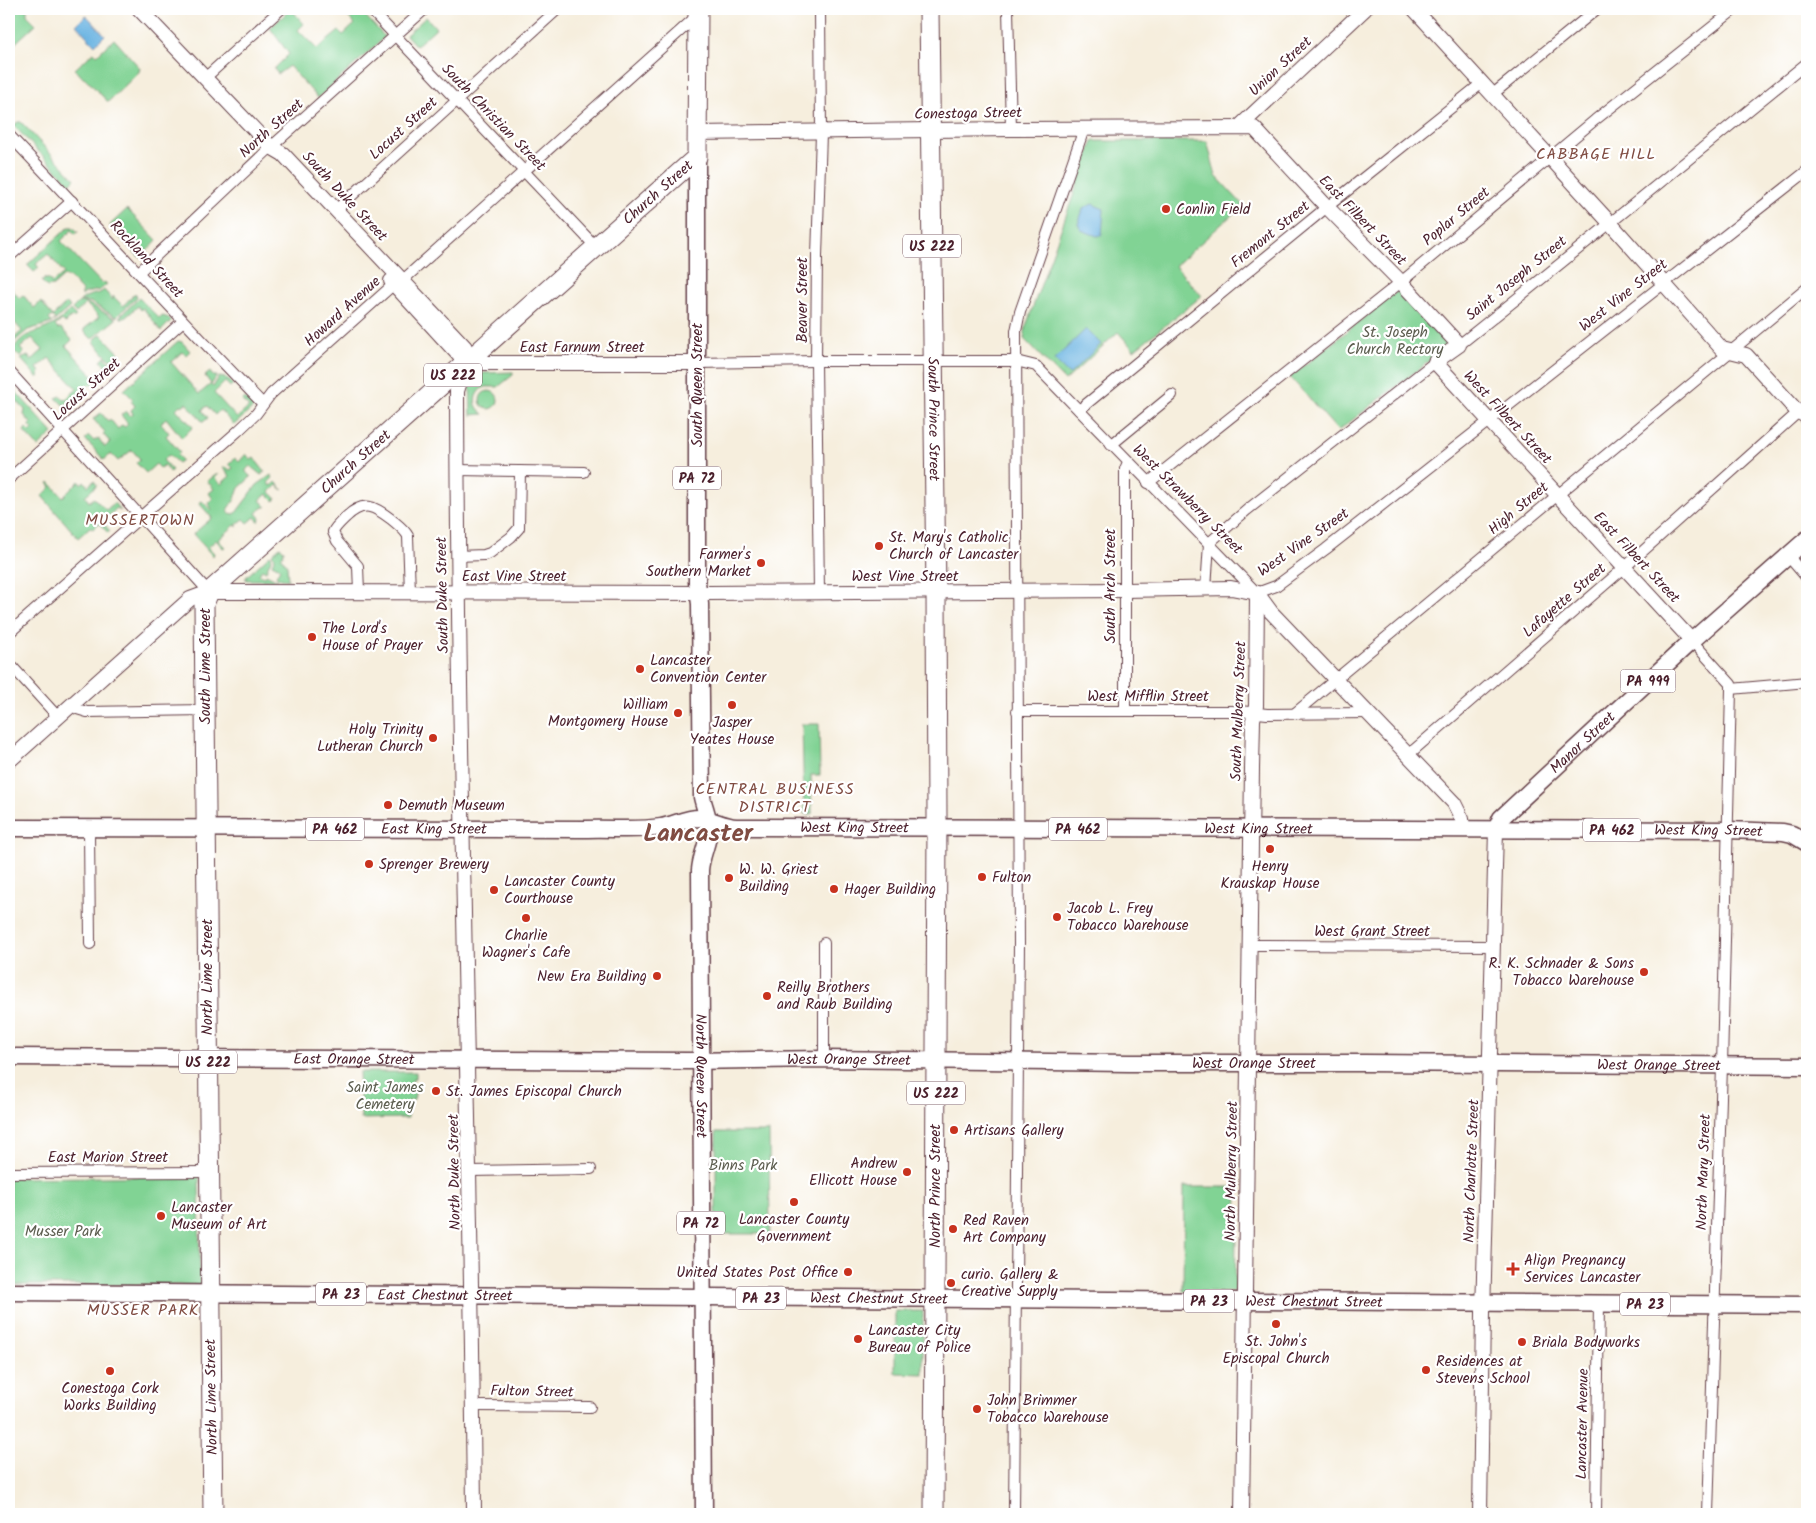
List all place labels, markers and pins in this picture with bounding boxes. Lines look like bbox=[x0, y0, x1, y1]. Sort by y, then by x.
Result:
place label: Conlin Field bbox=[1176, 198, 1251, 222]
marker: Conlin Field bbox=[1160, 203, 1172, 215]
place label: St. Mary's Catholic Church of Lancaster bbox=[889, 526, 1019, 567]
marker: St. Mary's Catholic Church of Lancaster bbox=[873, 540, 885, 552]
place label: Farmer's Southern Market bbox=[646, 543, 752, 584]
marker: Farmer's Southern Market bbox=[755, 557, 767, 569]
place label: The Lord's House of Prayer bbox=[322, 617, 424, 658]
marker: The Lord's House of Prayer bbox=[306, 631, 318, 643]
place label: Lancaster Convention Center bbox=[650, 649, 767, 690]
marker: Lancaster Convention Center bbox=[634, 663, 646, 675]
place label: William Montgomery House bbox=[548, 693, 668, 734]
marker: Jasper Yeates House bbox=[726, 699, 738, 711]
marker: William Montgomery House bbox=[672, 707, 684, 719]
place label: Jasper Yeates House bbox=[690, 711, 775, 752]
place label: Holy Trinity Lutheran Church bbox=[317, 718, 424, 759]
marker: Holy Trinity Lutheran Church bbox=[427, 732, 439, 744]
place label: Demuth Museum bbox=[398, 794, 505, 818]
marker: Demuth Museum bbox=[382, 799, 394, 811]
marker: Henry Krauskap House bbox=[1264, 843, 1276, 855]
place label: Sprenger Brewery bbox=[379, 853, 490, 877]
place label: Henry Krauskap House bbox=[1221, 855, 1320, 896]
marker: Sprenger Brewery bbox=[363, 858, 375, 870]
place label: W. W. Griest Building bbox=[739, 858, 818, 899]
place label: Fulton bbox=[992, 866, 1031, 890]
place label: Lancaster County Courthouse bbox=[504, 870, 616, 911]
marker: Fulton bbox=[976, 871, 988, 883]
marker: W. W. Griest Building bbox=[723, 872, 735, 884]
place label: Hager Building bbox=[844, 878, 936, 902]
marker: Hager Building bbox=[828, 883, 840, 895]
marker: Lancaster County Courthouse bbox=[488, 884, 500, 896]
place label: Jacob L. Frey Tobacco Warehouse bbox=[1067, 897, 1189, 938]
marker: Jacob L. Frey Tobacco Warehouse bbox=[1051, 911, 1063, 923]
marker: Charlie Wagner's Cafe bbox=[520, 912, 532, 924]
place label: Charlie Wagner's Cafe bbox=[482, 924, 571, 965]
place label: R. K. Schnader & Sons Tobacco Warehouse bbox=[1489, 952, 1635, 993]
place label: New Era Building bbox=[537, 965, 647, 989]
marker: R. K. Schnader & Sons Tobacco Warehouse bbox=[1638, 966, 1650, 978]
marker: New Era Building bbox=[651, 970, 663, 982]
place label: Reilly Brothers and Raub Building bbox=[777, 976, 893, 1017]
marker: Reilly Brothers and Raub Building bbox=[761, 990, 773, 1002]
place label: St. James Episcopal Church bbox=[446, 1080, 622, 1104]
marker: St. James Episcopal Church bbox=[430, 1085, 442, 1097]
place label: Artisans Gallery bbox=[964, 1119, 1065, 1143]
marker: Artisans Gallery bbox=[948, 1124, 960, 1136]
place label: Andrew Ellicott House bbox=[809, 1152, 898, 1193]
marker: Andrew Ellicott House bbox=[901, 1166, 913, 1178]
place label: Lancaster Museum of Art bbox=[171, 1196, 267, 1237]
marker: Lancaster County Government bbox=[788, 1196, 800, 1208]
place label: Lancaster County Government bbox=[739, 1208, 850, 1249]
place label: Red Raven Art Company bbox=[963, 1209, 1047, 1250]
marker: Lancaster Museum of Art bbox=[155, 1210, 167, 1222]
marker: Red Raven Art Company bbox=[947, 1223, 959, 1235]
place label: Align Pregnancy Services Lancaster bbox=[1524, 1249, 1641, 1290]
place label: United States Post Office bbox=[676, 1261, 838, 1285]
marker: Align Pregnancy Services Lancaster bbox=[1506, 1262, 1520, 1276]
place label: curio. Gallery & Creative Supply bbox=[961, 1263, 1059, 1304]
marker: United States Post Office bbox=[842, 1266, 854, 1278]
marker: curio. Gallery & Creative Supply bbox=[945, 1277, 957, 1289]
marker: St. John's Episcopal Church bbox=[1270, 1318, 1282, 1330]
place label: Lancaster City Bureau of Police bbox=[868, 1319, 971, 1360]
place label: St. John's Episcopal Church bbox=[1222, 1330, 1330, 1371]
place label: Briala Bodyworks bbox=[1532, 1331, 1641, 1355]
marker: Lancaster City Bureau of Police bbox=[852, 1333, 864, 1345]
marker: Briala Bodyworks bbox=[1516, 1336, 1528, 1348]
place label: Residences at Stevens School bbox=[1436, 1350, 1530, 1391]
marker: Residences at Stevens School bbox=[1420, 1364, 1432, 1376]
marker: Conestoga Cork Works Building bbox=[104, 1365, 116, 1377]
place label: Conestoga Cork Works Building bbox=[61, 1377, 160, 1418]
place label: John Brimmer Tobacco Warehouse bbox=[987, 1389, 1109, 1430]
marker: John Brimmer Tobacco Warehouse bbox=[971, 1403, 983, 1415]

